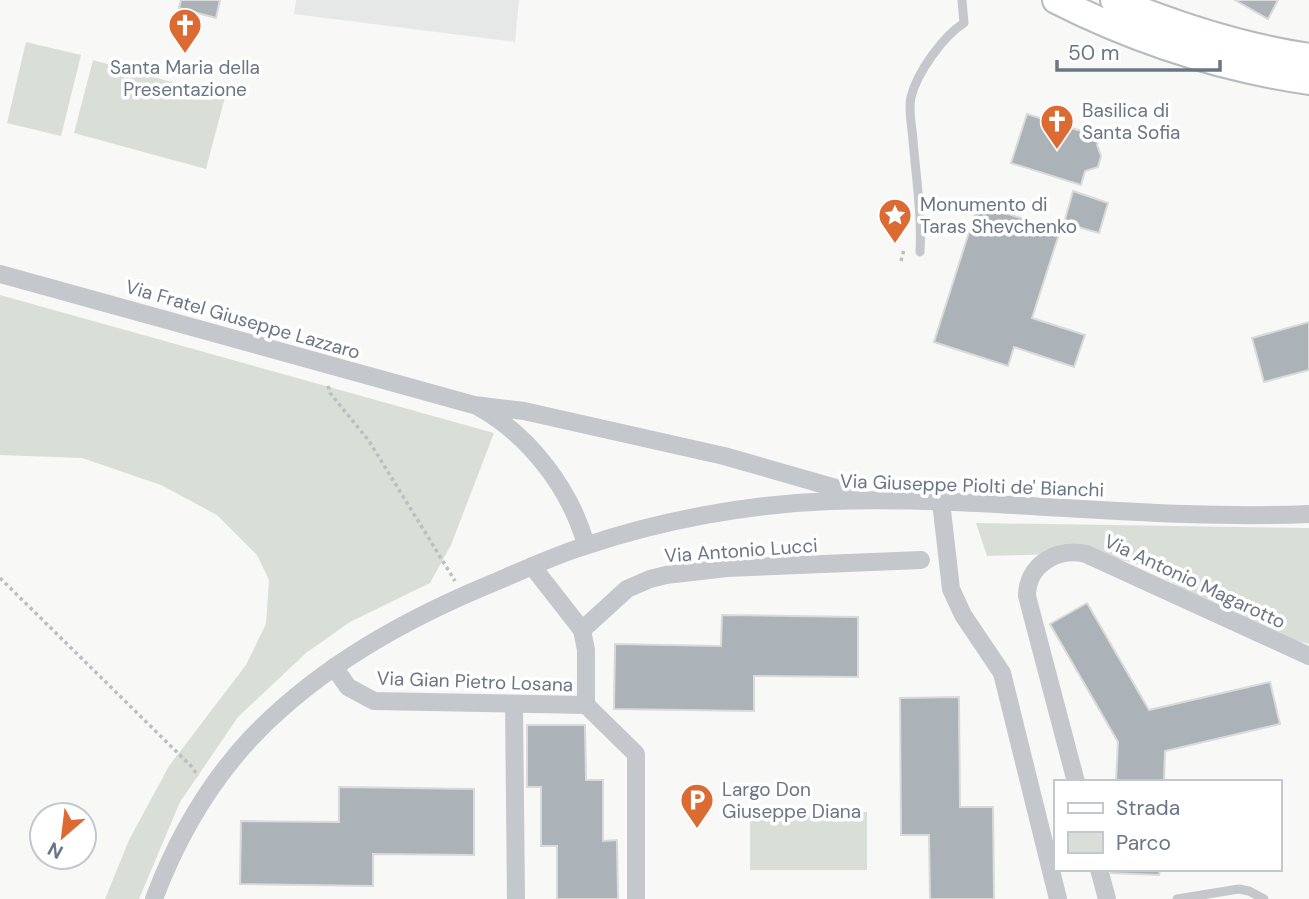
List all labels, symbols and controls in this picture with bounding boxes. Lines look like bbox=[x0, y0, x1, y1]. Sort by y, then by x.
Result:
church icon: Santa Maria della Presentazione bbox=[166, 6, 204, 55]
scale bar bbox=[1057, 28, 1220, 72]
text: 50 m bbox=[1068, 39, 1119, 67]
place label: Santa Maria della Presentazione bbox=[110, 55, 260, 102]
place label: Basilica di Santa Sofia bbox=[1082, 98, 1180, 145]
church icon: Basilica di Santa Sofia bbox=[1038, 102, 1076, 151]
place label: Monumento di Taras Shevchenko bbox=[920, 192, 1077, 239]
place icon: Monumento di Taras Shevchenko bbox=[876, 196, 914, 245]
street label: Via Fratel Giuseppe Lazzaro bbox=[123, 274, 363, 365]
street label: Via Giuseppe Piolti de' Bianchi bbox=[840, 468, 1104, 503]
street label: Via Antonio Magarotto bbox=[1100, 528, 1289, 634]
street label: Via Antonio Lucci bbox=[664, 533, 819, 568]
street label: Via Gian Pietro Losana bbox=[376, 666, 574, 697]
place label: Largo Don Giuseppe Diana bbox=[722, 777, 861, 824]
legend bbox=[1054, 780, 1281, 871]
parking icon: Largo Don Giuseppe Diana bbox=[678, 781, 716, 830]
text: Strada bbox=[1116, 794, 1180, 822]
north arrow bbox=[28, 801, 98, 871]
text: Parco bbox=[1116, 829, 1171, 857]
text: N bbox=[43, 836, 67, 865]

